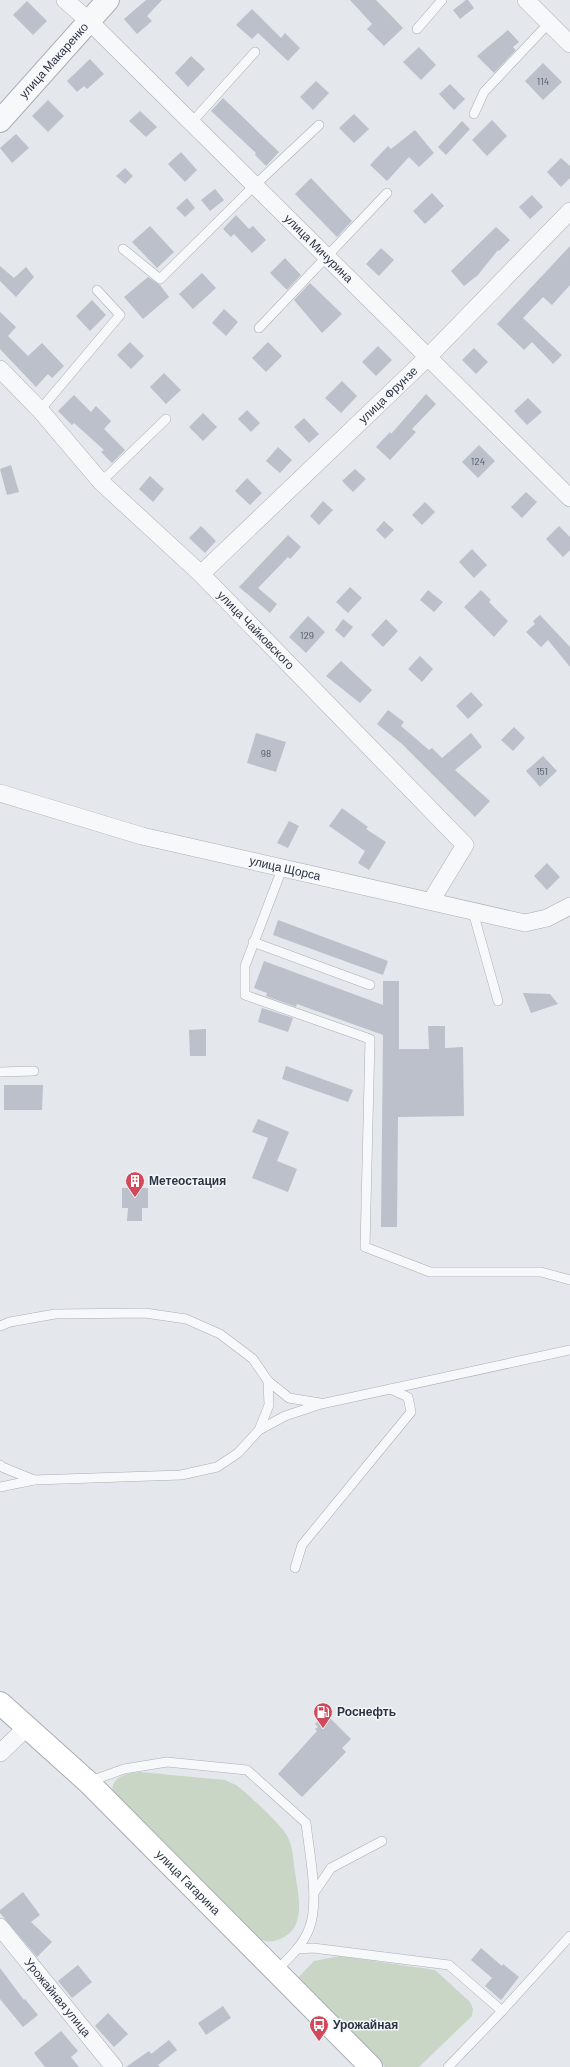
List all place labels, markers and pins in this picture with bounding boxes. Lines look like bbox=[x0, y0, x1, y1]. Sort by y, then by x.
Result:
building icon: Метеостация bbox=[124, 1170, 146, 1198]
place label: Метеостация bbox=[149, 1173, 226, 1188]
fuel station icon: Роснефть bbox=[312, 1701, 334, 1729]
place label: Роснефть bbox=[337, 1704, 396, 1719]
bus stop icon: Урожайная bbox=[308, 2014, 330, 2042]
place label: Урожайная bbox=[333, 2017, 398, 2032]

